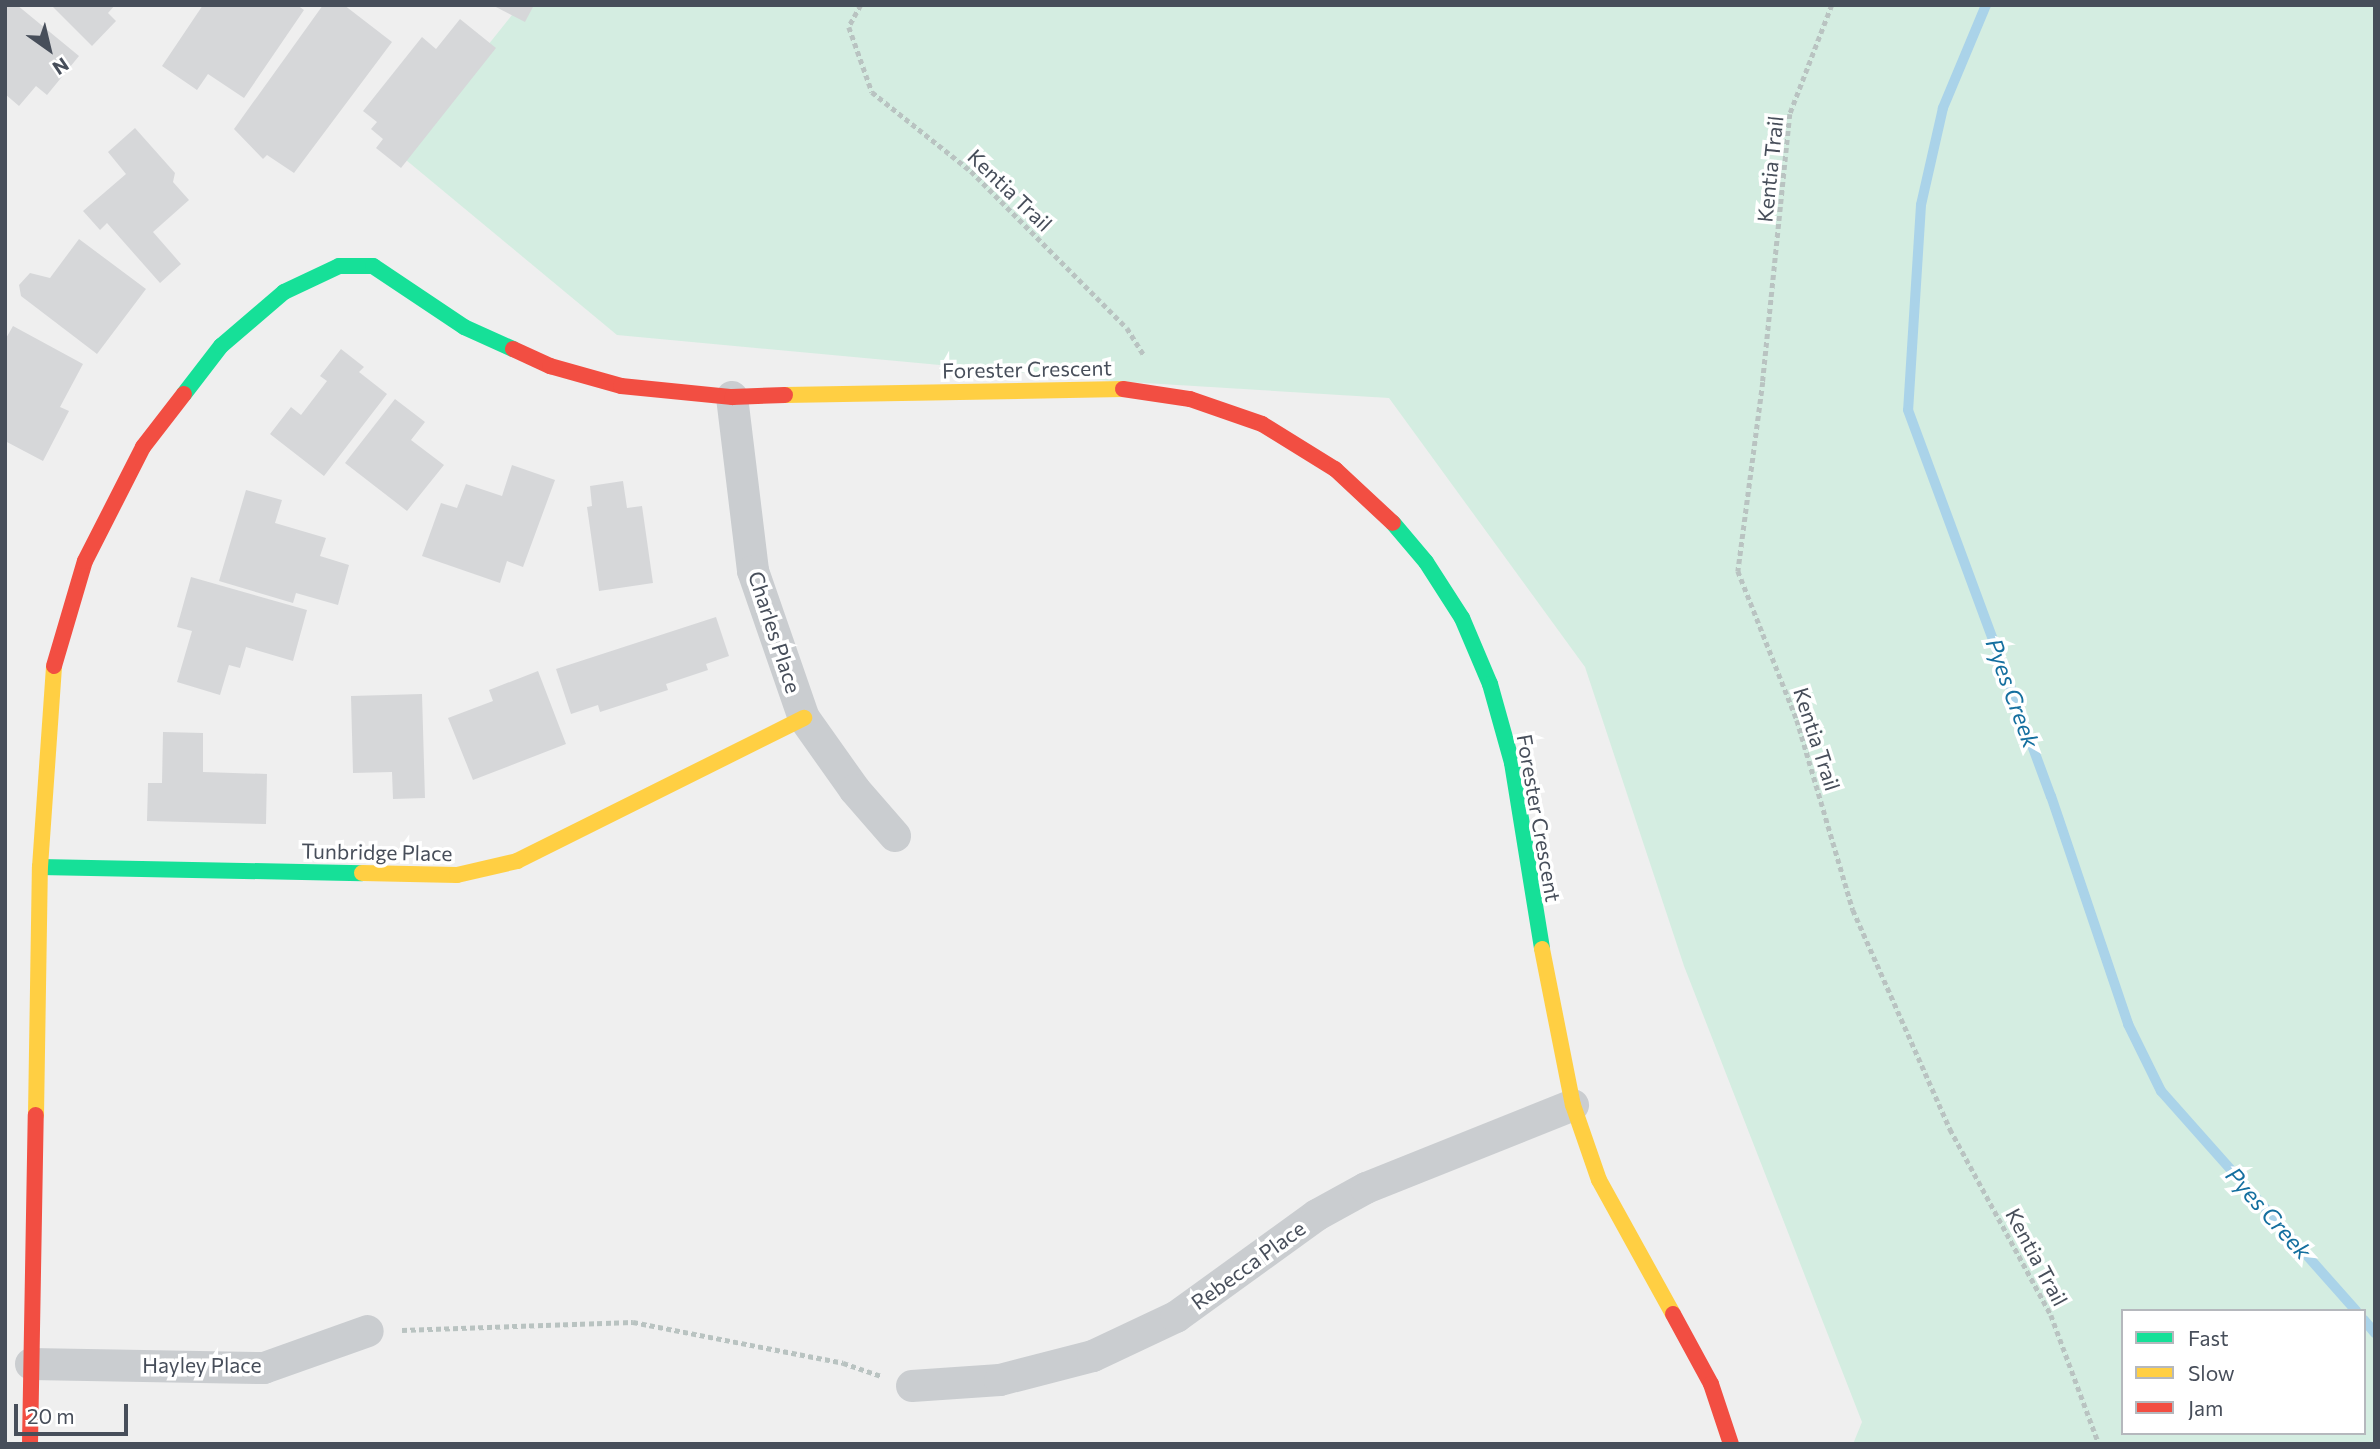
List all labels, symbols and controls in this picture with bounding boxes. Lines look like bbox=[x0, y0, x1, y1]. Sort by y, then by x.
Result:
north arrow bbox=[14, 14, 84, 84]
text: N bbox=[49, 53, 73, 80]
street label: Kentia Trail bbox=[1752, 114, 1788, 224]
street label: Kentia Trail bbox=[963, 144, 1057, 236]
street label: Forester Crescent bbox=[942, 355, 1112, 383]
street label: Charles Place bbox=[743, 568, 807, 696]
water label: Pyes Creek bbox=[1980, 635, 2046, 751]
street label: Kentia Trail bbox=[1788, 684, 1846, 794]
street label: Forester Crescent bbox=[1512, 732, 1566, 904]
street label: Tunbridge Place bbox=[301, 838, 453, 866]
water label: Pyes Creek bbox=[2220, 1161, 2318, 1265]
street label: Kentia Trail bbox=[2001, 1204, 2073, 1310]
street label: Rebecca Place bbox=[1186, 1215, 1310, 1315]
legend bbox=[2121, 1309, 2366, 1435]
text: Fast bbox=[2188, 1325, 2229, 1350]
street label: Hayley Place bbox=[142, 1352, 262, 1378]
text: Slow bbox=[2188, 1360, 2235, 1385]
scale bar bbox=[18, 1390, 131, 1434]
text: Jam bbox=[2188, 1395, 2223, 1420]
text: 20 m bbox=[27, 1403, 75, 1428]

